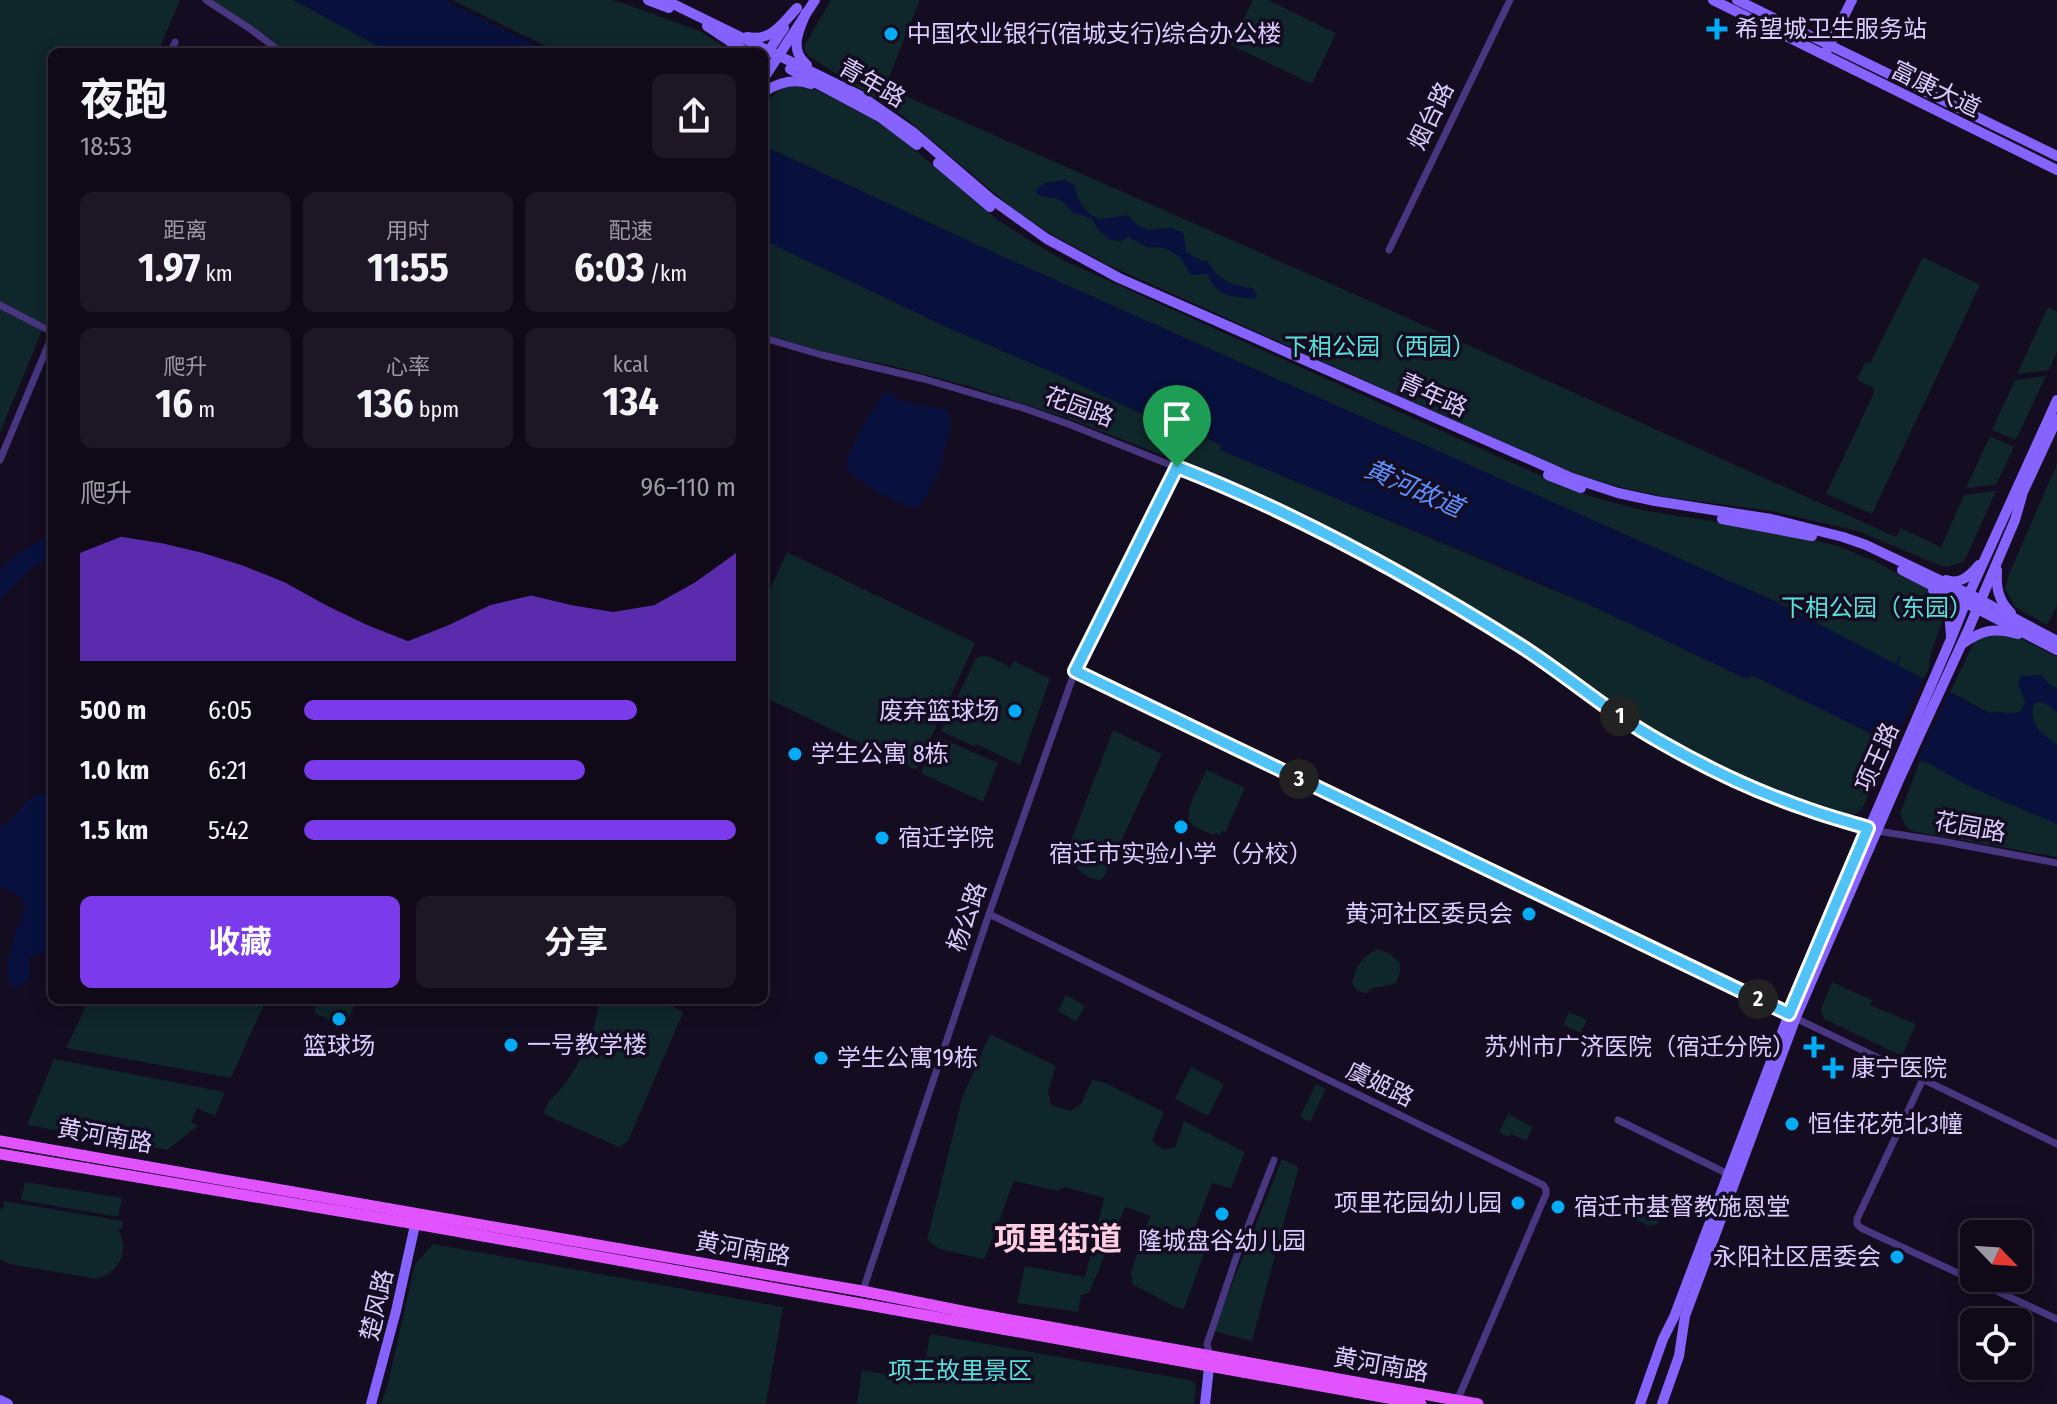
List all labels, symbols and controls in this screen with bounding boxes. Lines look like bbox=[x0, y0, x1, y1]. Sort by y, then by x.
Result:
place label: 希望城卫生服务站 bbox=[1735, 15, 1927, 43]
marker: 希望城卫生服务站 bbox=[1706, 18, 1728, 40]
place label: 中国农业银行(宿城支行)综合办公楼 bbox=[907, 20, 1281, 48]
marker: 中国农业银行(宿城支行)综合办公楼 bbox=[882, 25, 900, 43]
street label: 青年路 bbox=[834, 53, 910, 113]
street label: 富康大道 bbox=[1887, 55, 1985, 123]
text: 夜跑 bbox=[80, 74, 168, 127]
button: share bbox=[652, 74, 736, 158]
street label: 烟台路 bbox=[1403, 78, 1459, 154]
text: 18:53 bbox=[80, 131, 132, 162]
text: 距离 bbox=[163, 217, 207, 244]
text: 用时 bbox=[386, 217, 430, 244]
text: 配速 bbox=[609, 217, 653, 244]
text: 1.97 bbox=[138, 244, 200, 292]
text: 11:55 bbox=[367, 244, 449, 292]
text: 6:03 bbox=[574, 244, 645, 292]
text: km bbox=[200, 260, 233, 287]
text: /km bbox=[645, 260, 687, 287]
park label: 下相公园（西园） bbox=[1284, 333, 1476, 361]
text: kcal bbox=[613, 351, 648, 378]
text: 爬升 bbox=[163, 353, 207, 380]
text: 心率 bbox=[386, 353, 430, 380]
street label: 青年路 bbox=[1394, 368, 1472, 422]
text: 134 bbox=[603, 378, 659, 426]
text: 16 bbox=[155, 380, 193, 428]
text: 136 bbox=[357, 380, 414, 428]
street label: 花园路 bbox=[1040, 382, 1118, 432]
pin bbox=[1143, 385, 1211, 467]
text: m bbox=[193, 396, 215, 423]
text: bpm bbox=[414, 396, 459, 423]
icon: arrive bbox=[1155, 397, 1199, 441]
water label: 黄河故道 bbox=[1360, 453, 1471, 525]
text: 96–110 m bbox=[640, 472, 736, 503]
text: 爬升 bbox=[80, 478, 132, 509]
park label: 下相公园（东园） bbox=[1781, 594, 1973, 622]
text: 500 m bbox=[80, 695, 146, 726]
text: 6:05 bbox=[208, 695, 252, 726]
pin: 1 bbox=[1600, 696, 1640, 736]
place label: 废弃篮球场 bbox=[879, 697, 999, 725]
marker: 废弃篮球场 bbox=[1006, 702, 1024, 720]
text: 1 bbox=[1615, 702, 1625, 729]
street label: 项王路 bbox=[1850, 718, 1904, 796]
place label: 学生公寓 8栋 bbox=[811, 740, 949, 768]
marker: 学生公寓 8栋 bbox=[786, 745, 804, 763]
text: 1.0 km bbox=[80, 755, 149, 786]
text: 6:21 bbox=[208, 755, 247, 786]
pin: 3 bbox=[1279, 759, 1319, 799]
text: 3 bbox=[1294, 765, 1304, 792]
street label: 花园路 bbox=[1932, 807, 2008, 847]
text: 1.5 km bbox=[80, 815, 148, 846]
text: 5:42 bbox=[208, 815, 249, 846]
marker: 宿迁市实验小学（分校） bbox=[1172, 818, 1190, 836]
place label: 宿迁学院 bbox=[898, 824, 994, 852]
marker: 宿迁学院 bbox=[873, 829, 891, 847]
place label: 宿迁市实验小学（分校） bbox=[1049, 840, 1313, 868]
street label: 杨公路 bbox=[942, 878, 992, 956]
button: 收藏 bbox=[80, 896, 400, 988]
button: 分享 bbox=[416, 896, 736, 988]
place label: 黄河社区委员会 bbox=[1345, 900, 1513, 928]
marker: 黄河社区委员会 bbox=[1520, 905, 1538, 923]
pin: 2 bbox=[1738, 979, 1778, 1019]
text: 2 bbox=[1753, 985, 1763, 1012]
marker: 篮球场 bbox=[330, 1010, 348, 1028]
place label: 一号教学楼 bbox=[527, 1031, 647, 1059]
place label: 篮球场 bbox=[303, 1032, 375, 1060]
place label: 苏州市广济医院（宿迁分院） bbox=[1484, 1033, 1796, 1061]
marker: 一号教学楼 bbox=[502, 1036, 520, 1054]
marker: 苏州市广济医院（宿迁分院） bbox=[1803, 1036, 1825, 1058]
place label: 学生公寓19栋 bbox=[837, 1044, 978, 1072]
marker: 学生公寓19栋 bbox=[812, 1049, 830, 1067]
place label: 康宁医院 bbox=[1851, 1054, 1947, 1082]
street label: 虞姬路 bbox=[1342, 1056, 1418, 1112]
marker: 康宁医院 bbox=[1822, 1057, 1844, 1079]
place label: 恒佳花苑北3幢 bbox=[1808, 1110, 1963, 1138]
street label: 黄河南路 bbox=[55, 1114, 155, 1158]
marker: 恒佳花苑北3幢 bbox=[1783, 1115, 1801, 1133]
place label: 项里花园幼儿园 bbox=[1334, 1189, 1502, 1217]
place label: 宿迁市基督教施恩堂 bbox=[1574, 1193, 1790, 1221]
marker: 项里花园幼儿园 bbox=[1509, 1194, 1527, 1212]
marker: 宿迁市基督教施恩堂 bbox=[1549, 1198, 1567, 1216]
marker: 隆城盘谷幼儿园 bbox=[1213, 1205, 1231, 1223]
district label: 项里街道 bbox=[994, 1220, 1122, 1258]
north arrow bbox=[1960, 1220, 2032, 1292]
map controls bbox=[1960, 1220, 2032, 1380]
street label: 黄河南路 bbox=[693, 1227, 793, 1271]
place label: 隆城盘谷幼儿园 bbox=[1138, 1227, 1306, 1255]
place label: 永阳社区居委会 bbox=[1713, 1243, 1881, 1271]
marker: 永阳社区居委会 bbox=[1888, 1248, 1906, 1266]
street label: 楚风路 bbox=[355, 1267, 399, 1343]
button: locate bbox=[1960, 1308, 2032, 1380]
street label: 黄河南路 bbox=[1331, 1343, 1431, 1387]
park label: 项王故里景区 bbox=[888, 1357, 1032, 1385]

